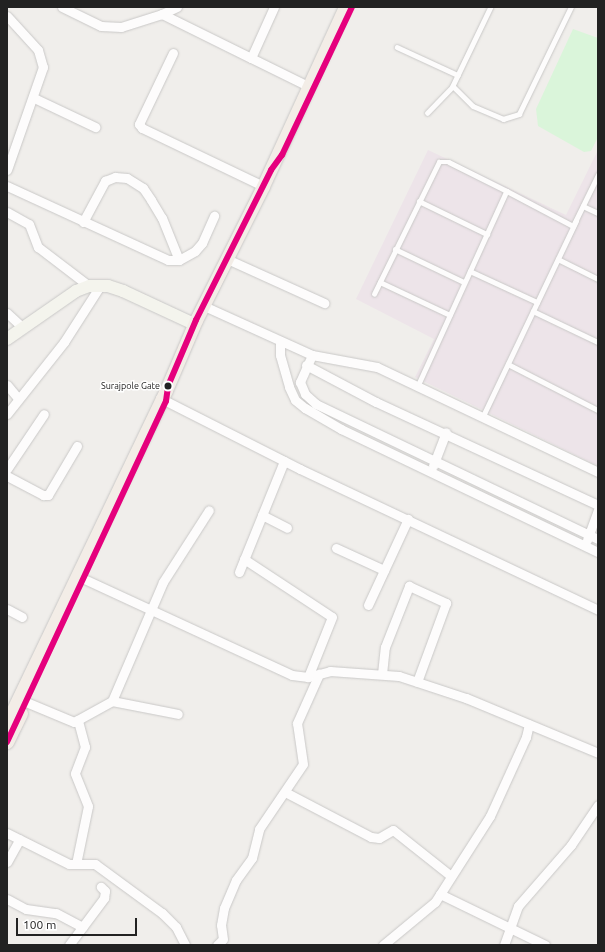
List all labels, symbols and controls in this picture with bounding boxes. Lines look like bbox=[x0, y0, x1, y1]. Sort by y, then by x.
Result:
place label: Surajpole Gate bbox=[101, 381, 160, 391]
marker: Surajpole Gate bbox=[163, 381, 173, 391]
scale bar bbox=[18, 910, 139, 936]
text: 100 m bbox=[23, 918, 56, 931]

